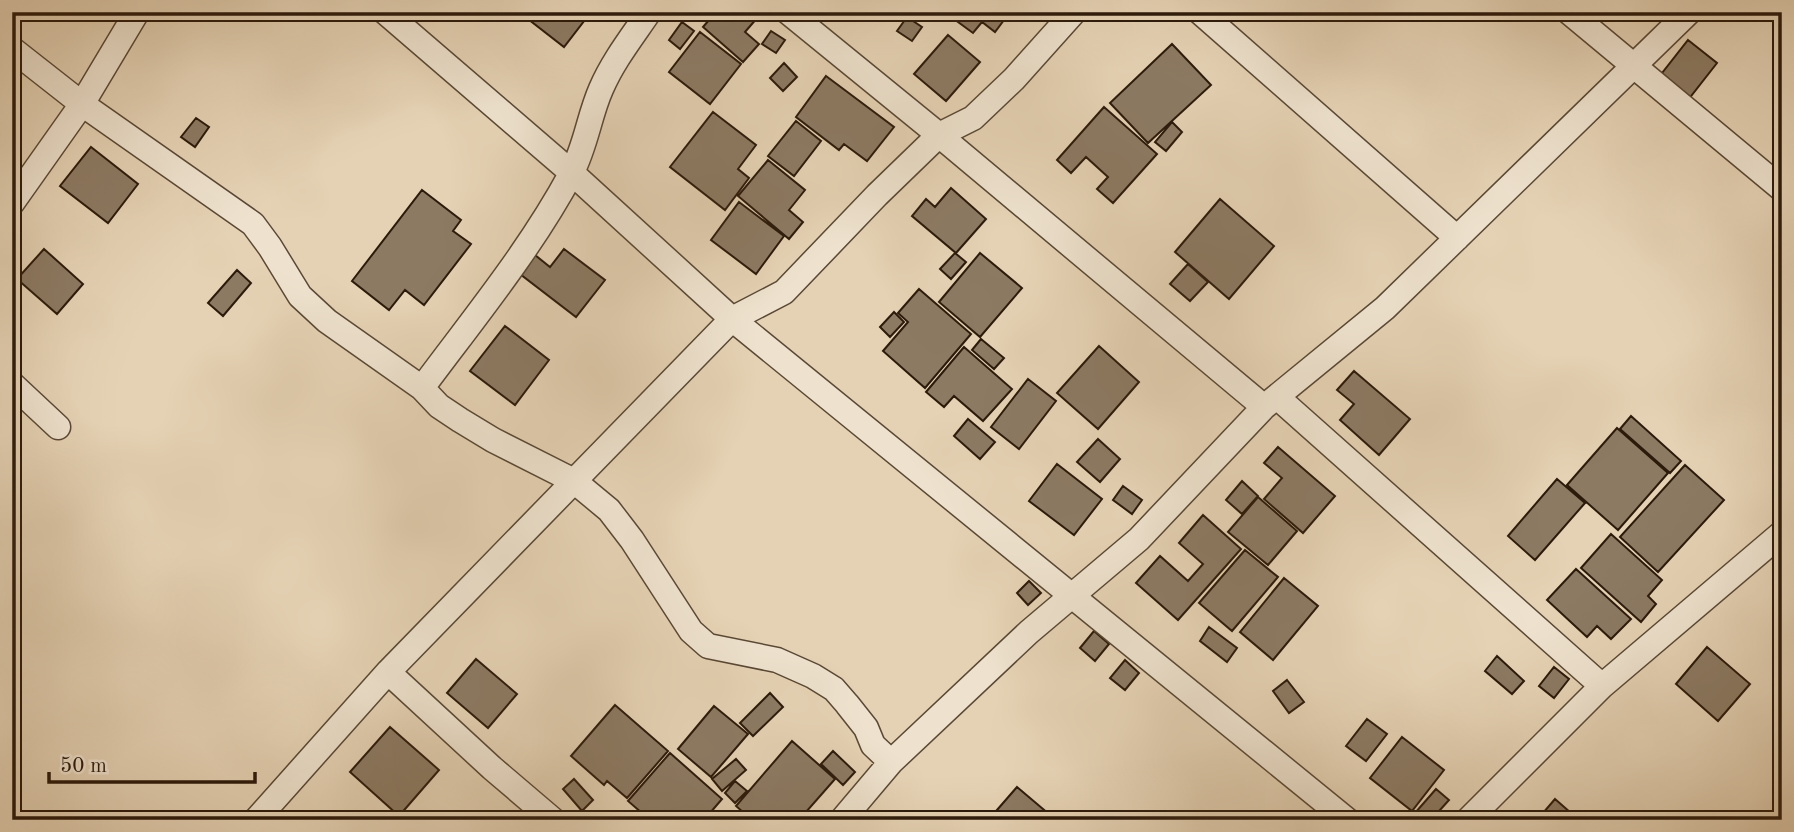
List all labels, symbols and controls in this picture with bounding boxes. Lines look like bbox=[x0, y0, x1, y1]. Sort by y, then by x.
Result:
scale bar bbox=[49, 741, 256, 785]
text: 50 m bbox=[60, 756, 107, 777]

